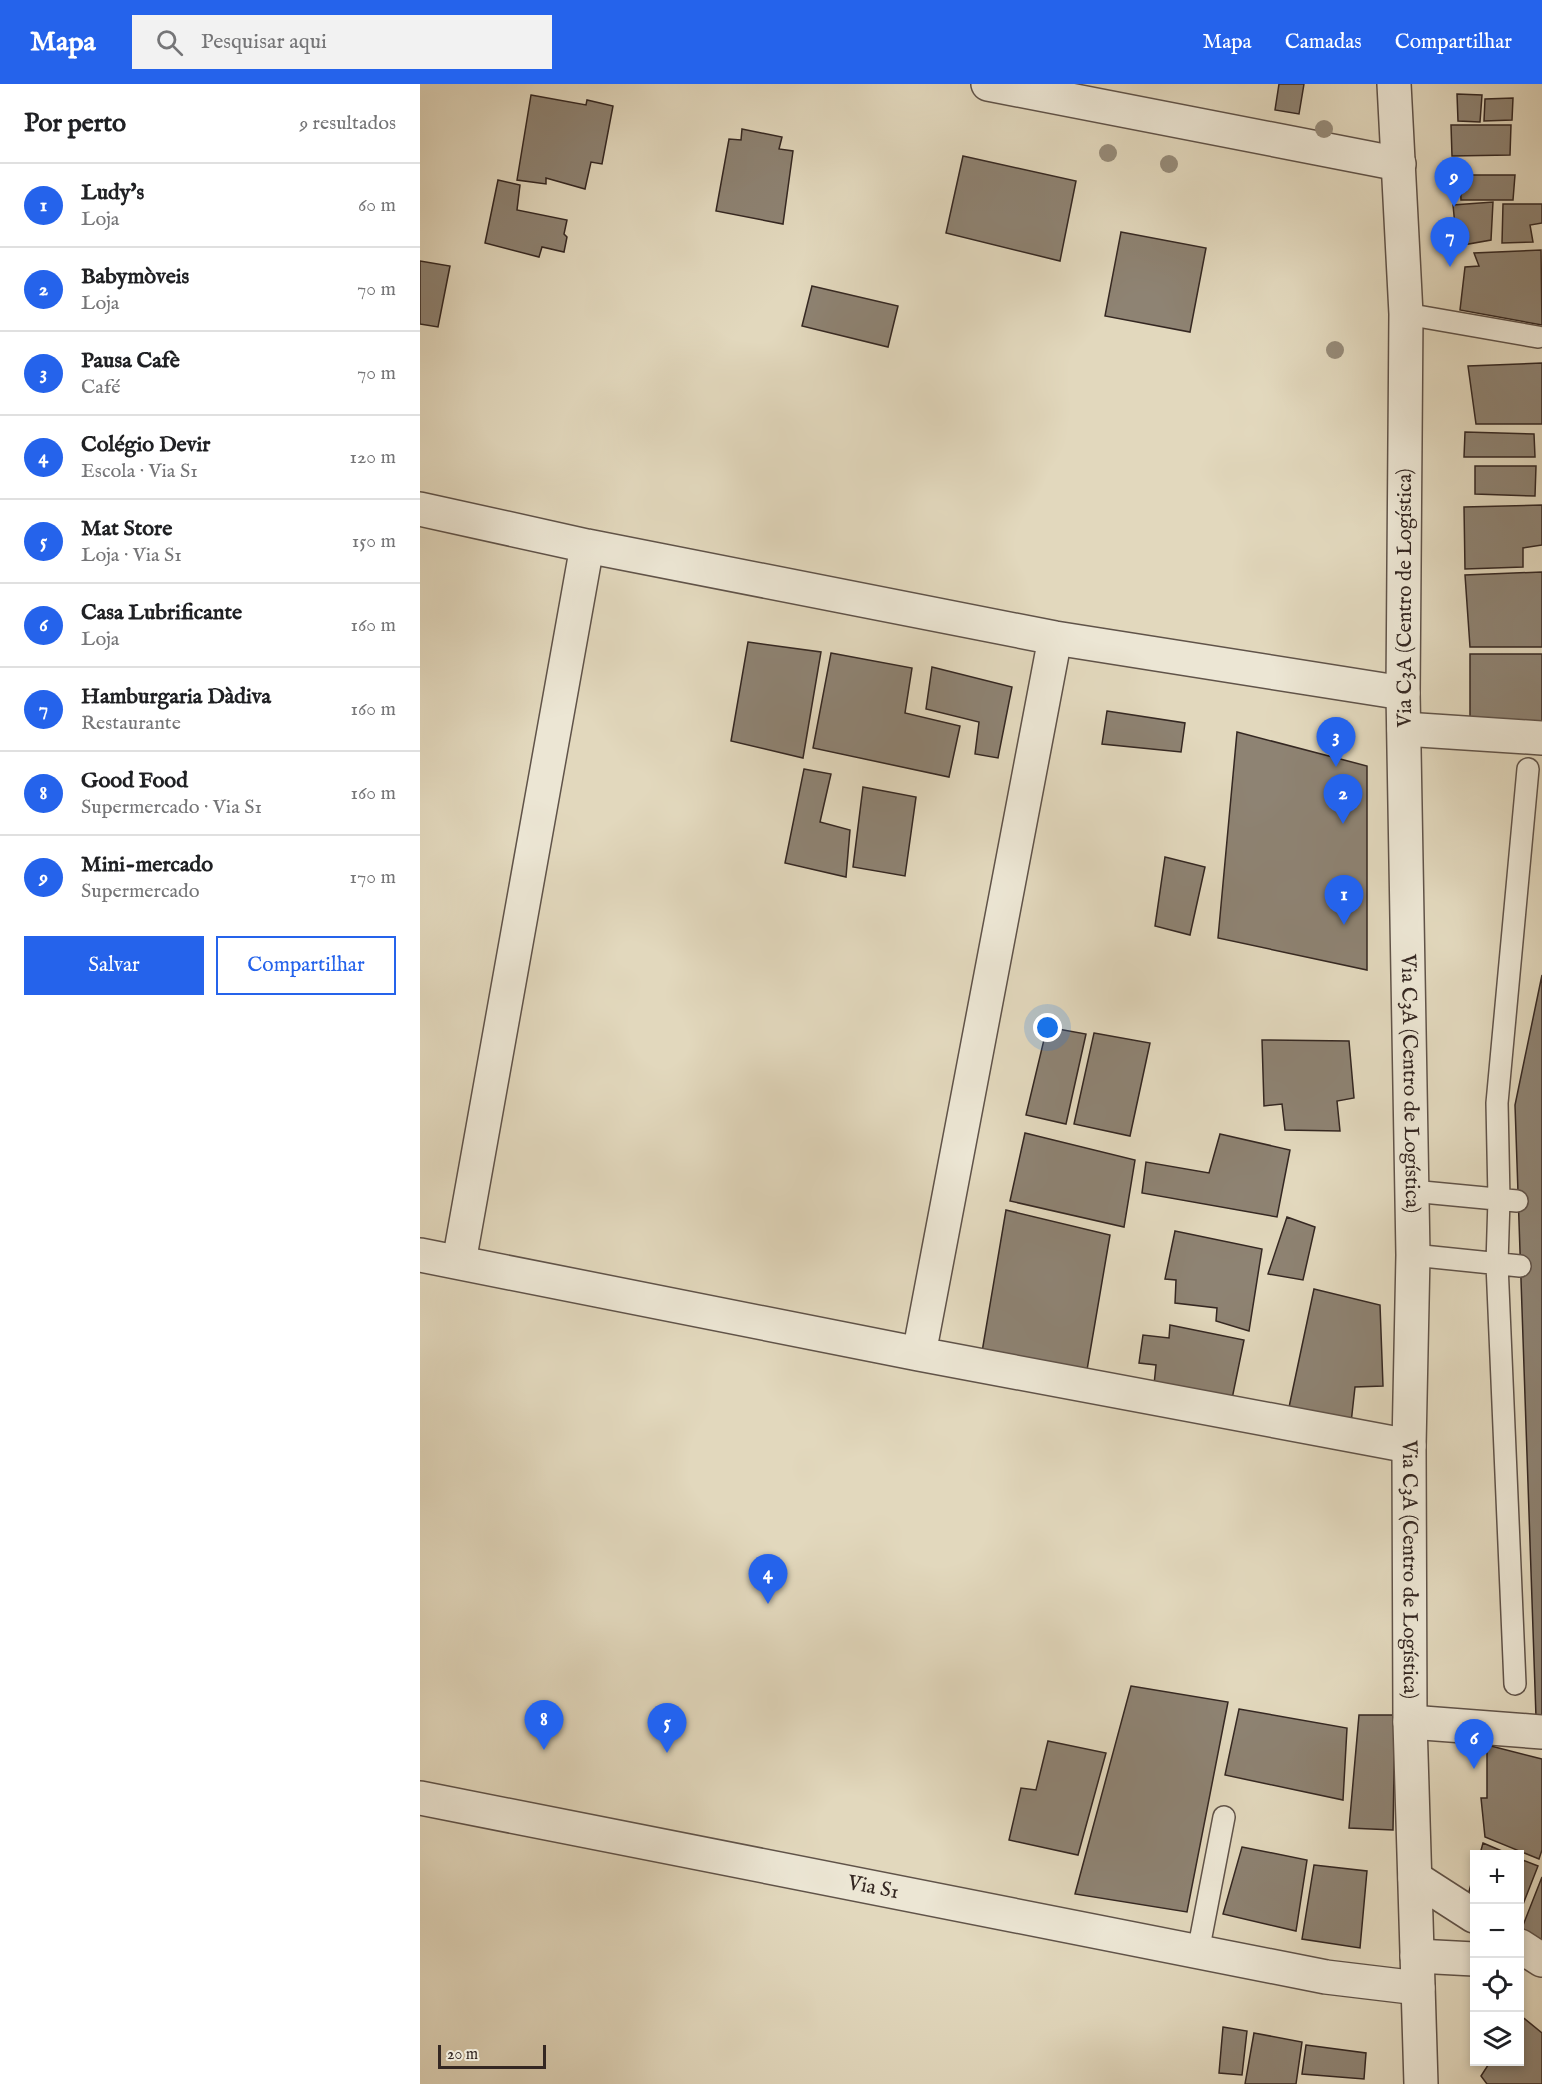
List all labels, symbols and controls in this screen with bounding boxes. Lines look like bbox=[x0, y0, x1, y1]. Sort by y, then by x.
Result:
search box bbox=[132, 15, 552, 69]
text: Mapa bbox=[30, 25, 96, 60]
icon: search bbox=[153, 26, 186, 59]
text: Pesquisar aqui bbox=[201, 28, 327, 56]
text: Mapa bbox=[1202, 29, 1252, 56]
text: Camadas bbox=[1285, 29, 1362, 56]
text: Compartilhar bbox=[1395, 29, 1512, 56]
text: Por perto bbox=[24, 107, 126, 140]
text: 9 resultados bbox=[300, 111, 396, 136]
pin: 9 bbox=[1434, 158, 1474, 207]
text: Ludy's bbox=[81, 179, 144, 207]
text: 1 bbox=[40, 193, 47, 218]
text: 60 m bbox=[358, 193, 396, 218]
text: Loja bbox=[81, 207, 120, 232]
pin: 7 bbox=[1430, 218, 1470, 267]
text: Babymòveis bbox=[81, 263, 189, 291]
text: 2 bbox=[39, 277, 48, 302]
text: 70 m bbox=[357, 277, 396, 302]
text: Loja bbox=[81, 291, 120, 316]
text: Pausa Cafè bbox=[81, 347, 180, 375]
text: 3 bbox=[40, 361, 47, 386]
text: 70 m bbox=[357, 361, 396, 386]
text: Café bbox=[81, 375, 120, 400]
text: Colégio Devir bbox=[81, 431, 210, 459]
text: 4 bbox=[39, 445, 48, 470]
text: 120 m bbox=[350, 445, 396, 470]
text: Escola · Via S1 bbox=[81, 459, 198, 484]
street label: Via C3A (Centro de Logística) bbox=[1392, 468, 1419, 729]
text: Mat Store bbox=[81, 515, 172, 543]
text: 5 bbox=[40, 529, 47, 554]
text: 150 m bbox=[352, 529, 396, 554]
text: Loja · Via S1 bbox=[81, 543, 182, 568]
text: Casa Lubrificante bbox=[81, 599, 242, 627]
text: 6 bbox=[39, 613, 48, 638]
text: 160 m bbox=[350, 613, 396, 638]
text: Loja bbox=[81, 627, 120, 652]
text: Hamburgaria Dàdiva bbox=[81, 683, 271, 711]
text: 7 bbox=[39, 697, 48, 722]
text: 160 m bbox=[350, 697, 396, 722]
text: Restaurante bbox=[81, 711, 181, 736]
pin: 3 bbox=[1316, 718, 1356, 767]
text: Good Food bbox=[81, 767, 188, 795]
pin: 2 bbox=[1324, 774, 1362, 824]
text: 8 bbox=[40, 781, 47, 806]
text: 160 m bbox=[350, 781, 396, 806]
text: Supermercado · Via S1 bbox=[81, 795, 262, 820]
text: Mini-mercado bbox=[81, 851, 213, 879]
text: 9 bbox=[39, 865, 48, 890]
text: 170 m bbox=[350, 865, 396, 890]
pin: 1 bbox=[1324, 876, 1364, 925]
text: Supermercado bbox=[81, 879, 200, 904]
button: Salvar bbox=[24, 936, 204, 995]
button: Compartilhar bbox=[216, 936, 396, 995]
street label: Via C3A (Centro de Logística) bbox=[1394, 953, 1426, 1213]
your location bbox=[1033, 1013, 1062, 1042]
street label: Via C3A (Centro de Logística) bbox=[1395, 1439, 1423, 1699]
pin: 4 bbox=[748, 1554, 788, 1604]
pin: 8 bbox=[524, 1700, 564, 1750]
pin: 5 bbox=[648, 1704, 686, 1753]
pin: 6 bbox=[1454, 1720, 1494, 1769]
map controls bbox=[1470, 1850, 1524, 2066]
button: + bbox=[1470, 1850, 1524, 1904]
street label: Via S1 bbox=[844, 1869, 901, 1906]
button: − bbox=[1470, 1904, 1524, 1958]
button: locate bbox=[1470, 1958, 1524, 2012]
button: layers bbox=[1470, 2012, 1524, 2066]
scale bar bbox=[438, 2042, 546, 2070]
text: 20 m bbox=[447, 2045, 478, 2065]

